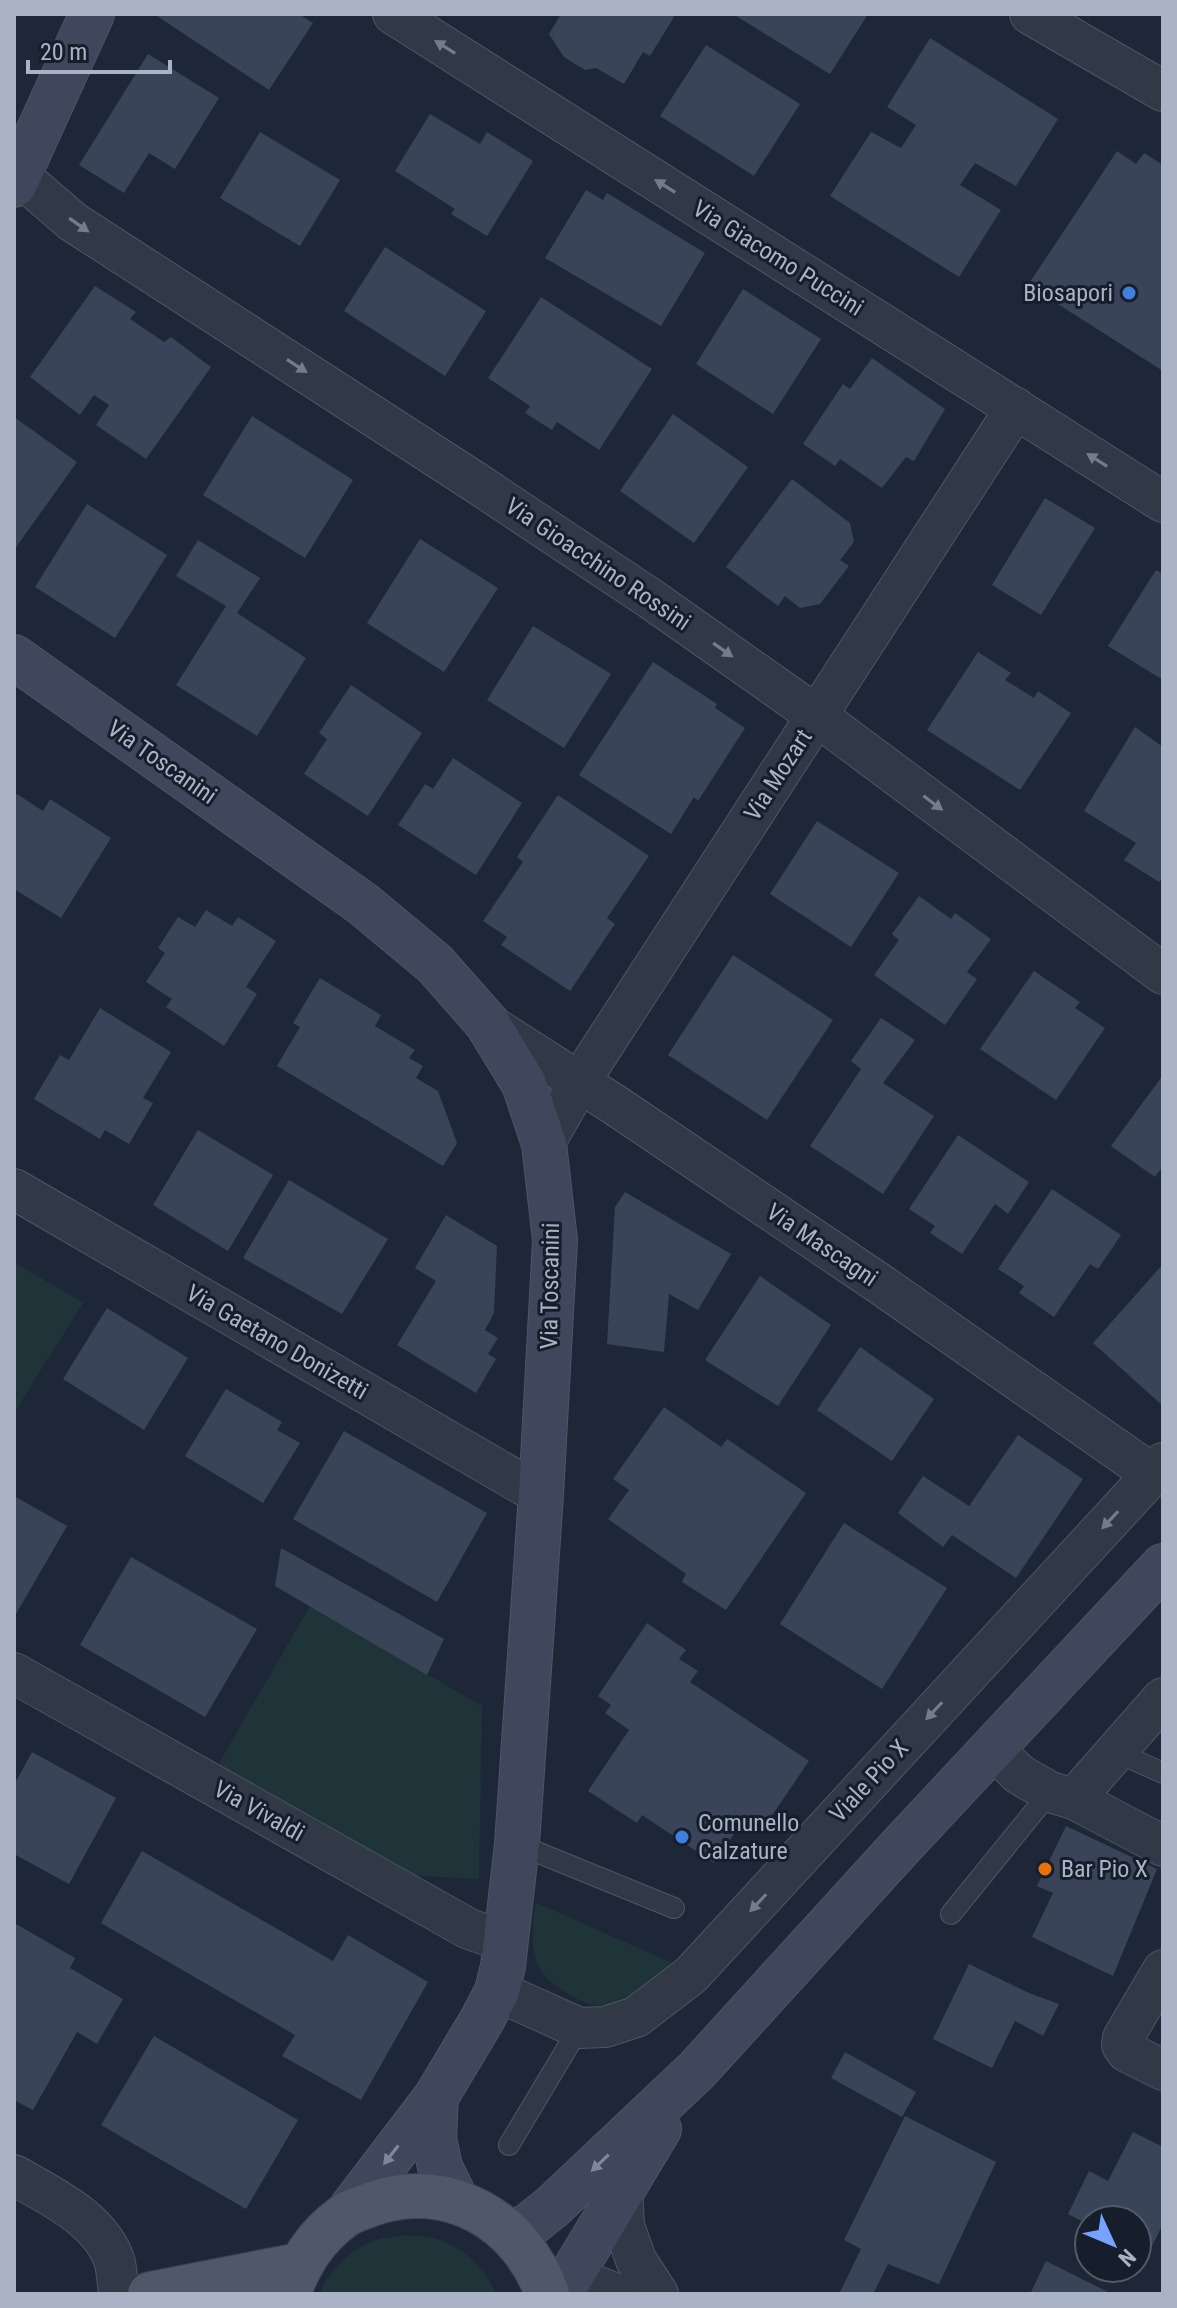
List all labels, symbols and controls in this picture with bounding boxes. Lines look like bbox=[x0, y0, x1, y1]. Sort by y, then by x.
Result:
scale bar bbox=[28, 24, 170, 74]
text: 20 m bbox=[40, 38, 87, 66]
one-way arrow bbox=[434, 40, 456, 54]
one-way arrow bbox=[654, 179, 676, 193]
street label: Via Giacomo Puccini bbox=[688, 194, 868, 322]
one-way arrow bbox=[68, 217, 89, 232]
place label: Biosapori bbox=[1023, 279, 1113, 307]
marker: Biosapori bbox=[1120, 284, 1138, 302]
one-way arrow bbox=[286, 359, 307, 374]
one-way arrow bbox=[1086, 453, 1108, 467]
street label: Via Gioacchino Rossini bbox=[500, 492, 696, 636]
one-way arrow bbox=[712, 642, 733, 657]
street label: Via Toscanini bbox=[102, 714, 222, 810]
street label: Via Mozart bbox=[738, 724, 818, 826]
one-way arrow bbox=[923, 794, 943, 810]
street label: Via Mascagni bbox=[761, 1198, 883, 1292]
street label: Via Toscanini bbox=[535, 1222, 565, 1350]
street label: Via Gaetano Donizetti bbox=[181, 1279, 373, 1405]
one-way arrow bbox=[1102, 1510, 1120, 1529]
one-way arrow bbox=[925, 1702, 943, 1721]
street label: Viale Pio X bbox=[824, 1734, 914, 1828]
street label: Via Vivaldi bbox=[209, 1775, 309, 1847]
place label: Comunello Calzature bbox=[698, 1809, 799, 1865]
marker: Comunello Calzature bbox=[673, 1828, 691, 1846]
place label: Bar Pio X bbox=[1061, 1855, 1148, 1883]
marker: Bar Pio X bbox=[1036, 1860, 1054, 1878]
one-way arrow bbox=[749, 1893, 767, 1912]
one-way arrow bbox=[383, 2145, 399, 2165]
one-way arrow bbox=[591, 2153, 610, 2171]
north arrow bbox=[1073, 2204, 1153, 2284]
text: N bbox=[1113, 2244, 1141, 2271]

